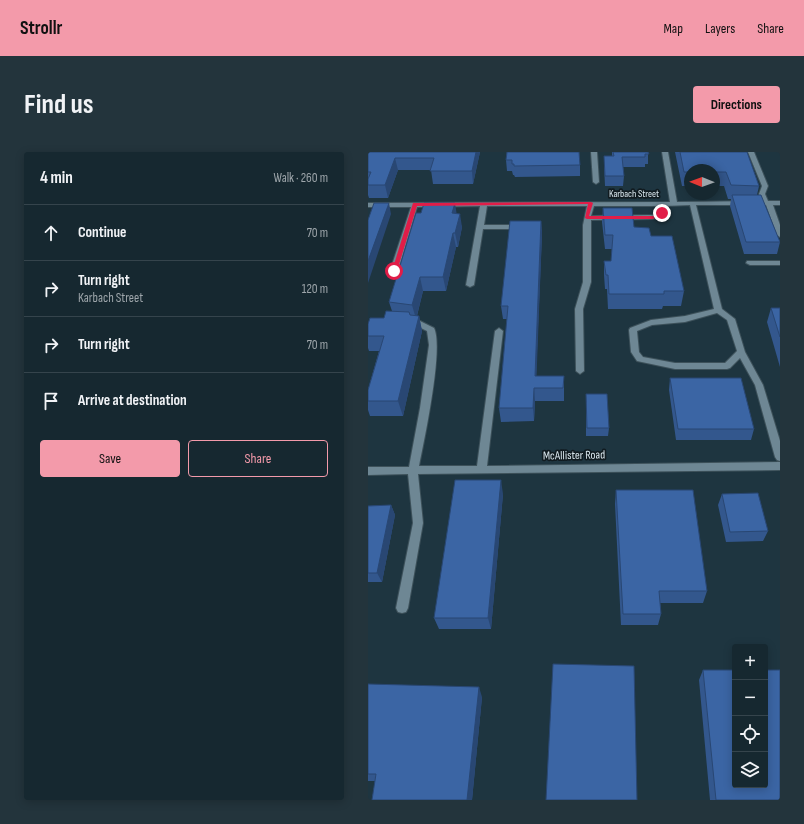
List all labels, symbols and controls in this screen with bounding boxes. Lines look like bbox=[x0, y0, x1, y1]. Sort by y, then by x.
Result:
text: Strollr bbox=[20, 17, 62, 40]
text: Map bbox=[663, 20, 683, 37]
text: Layers bbox=[705, 20, 735, 37]
text: Share bbox=[757, 20, 784, 37]
button: Directions bbox=[693, 86, 780, 123]
text: Find us bbox=[24, 88, 93, 121]
north arrow bbox=[684, 164, 720, 200]
text: 4 min bbox=[40, 168, 73, 188]
text: Walk · 260 m bbox=[274, 170, 328, 186]
street label: Karbach Street bbox=[609, 188, 659, 200]
route end bbox=[653, 204, 671, 222]
icon: ahead bbox=[40, 222, 62, 244]
text: Continue bbox=[78, 223, 127, 242]
text: 70 m bbox=[307, 225, 328, 241]
route start bbox=[385, 262, 403, 280]
text: Turn right bbox=[78, 271, 130, 290]
icon: right bbox=[40, 278, 62, 300]
text: 120 m bbox=[302, 281, 328, 297]
text: Karbach Street bbox=[78, 290, 143, 306]
icon: right bbox=[40, 334, 62, 356]
text: Turn right bbox=[78, 335, 130, 354]
text: 70 m bbox=[307, 337, 328, 353]
icon: arrive bbox=[40, 390, 62, 412]
text: Arrive at destination bbox=[78, 391, 187, 410]
button: Save bbox=[40, 440, 180, 477]
button: Share bbox=[188, 440, 328, 477]
street label: McAllister Road bbox=[543, 447, 605, 464]
map controls bbox=[732, 644, 768, 788]
button: + bbox=[732, 644, 768, 680]
button: − bbox=[732, 680, 768, 716]
button: locate bbox=[732, 716, 768, 752]
button: layers bbox=[732, 752, 768, 788]

